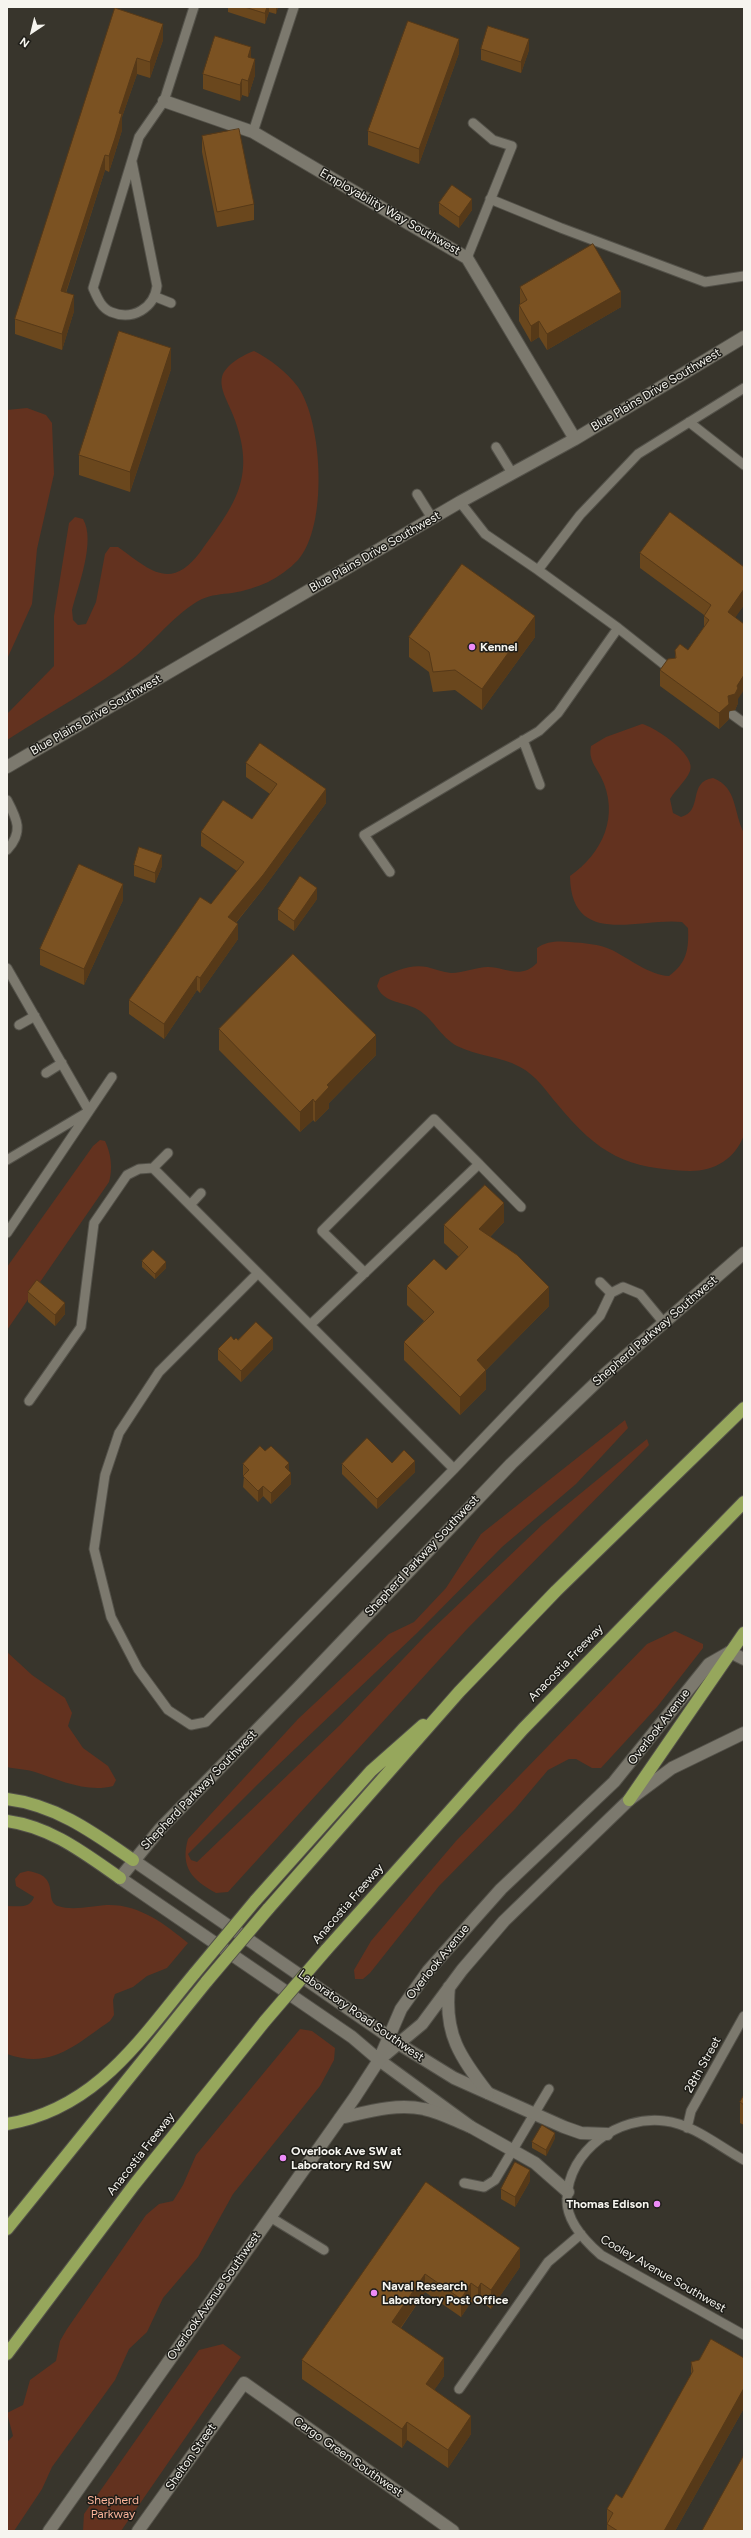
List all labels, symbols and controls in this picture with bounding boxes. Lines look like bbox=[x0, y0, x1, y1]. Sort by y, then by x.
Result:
north arrow bbox=[12, 12, 52, 52]
text: N bbox=[18, 34, 32, 50]
street label: Employability Way Southwest bbox=[317, 166, 463, 258]
street label: Blue Plains Drive Southwest bbox=[589, 346, 723, 434]
street label: Blue Plains Drive Southwest bbox=[307, 509, 443, 595]
place label: Kennel bbox=[480, 640, 518, 654]
marker: Kennel bbox=[467, 642, 477, 652]
street label: Blue Plains Drive Southwest bbox=[28, 672, 164, 758]
street label: Shepherd Parkway Southwest bbox=[590, 1273, 720, 1389]
street label: Shepherd Parkway Southwest bbox=[362, 1492, 482, 1620]
street label: Anacostia Freeway bbox=[526, 1622, 606, 1704]
street label: Overlook Avenue bbox=[625, 1686, 693, 1768]
street label: Shepherd Parkway Southwest bbox=[138, 1727, 260, 1853]
street label: Anacostia Freeway bbox=[309, 1861, 387, 1947]
street label: Overlook Avenue bbox=[403, 1922, 473, 2002]
street label: Laboratory Road Southwest bbox=[295, 1967, 427, 2065]
street label: 28th Street bbox=[682, 2034, 724, 2096]
street label: Anacostia Freeway bbox=[104, 2110, 178, 2198]
place label: Overlook Ave SW at Laboratory Rd SW bbox=[291, 2144, 402, 2172]
marker: Overlook Ave SW at Laboratory Rd SW bbox=[278, 2153, 288, 2163]
place label: Thomas Edison bbox=[566, 2197, 649, 2211]
marker: Thomas Edison bbox=[652, 2199, 662, 2209]
street label: Overlook Avenue Southwest bbox=[164, 2229, 264, 2363]
street label: Cooley Avenue Southwest bbox=[598, 2232, 728, 2316]
place label: Naval Research Laboratory Post Office bbox=[382, 2279, 508, 2307]
marker: Naval Research Laboratory Post Office bbox=[369, 2288, 379, 2298]
street label: Cargo Green Southwest bbox=[291, 2414, 405, 2500]
street label: Shelton Street bbox=[163, 2421, 219, 2493]
park label: Shepherd Parkway bbox=[87, 2493, 139, 2521]

